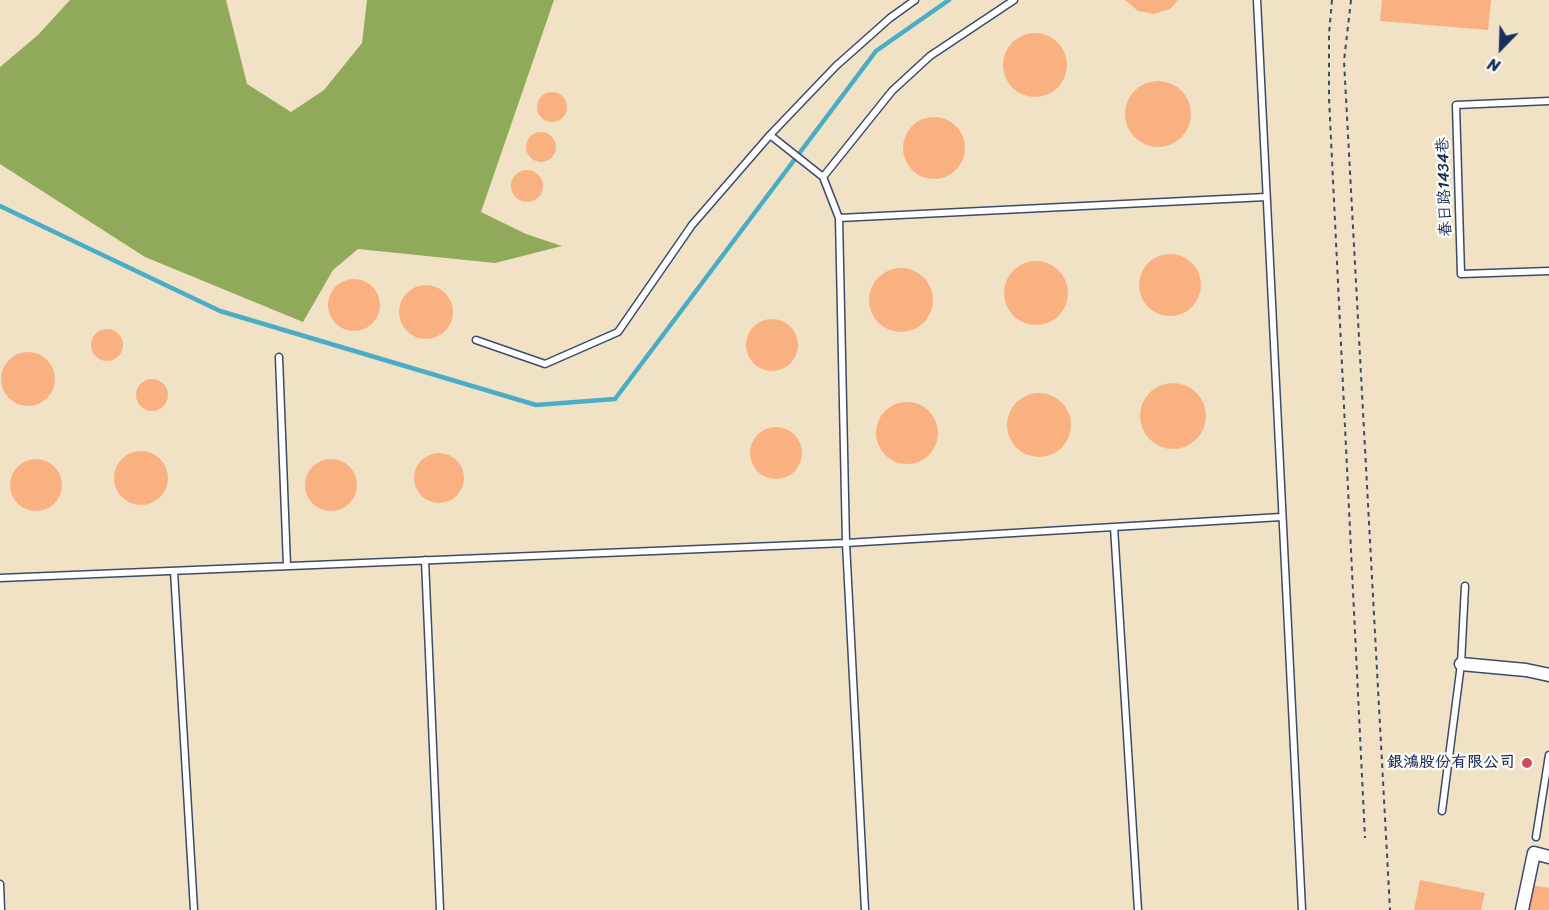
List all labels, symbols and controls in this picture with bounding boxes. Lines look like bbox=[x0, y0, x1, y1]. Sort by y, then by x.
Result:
north arrow bbox=[1471, 18, 1531, 78]
text: N bbox=[1483, 50, 1505, 81]
street label: 春日路1434巷 bbox=[1434, 137, 1456, 237]
place label: 銀鴻股份有限公司 bbox=[1387, 753, 1515, 773]
marker: 銀鴻股份有限公司 bbox=[1520, 756, 1534, 770]

